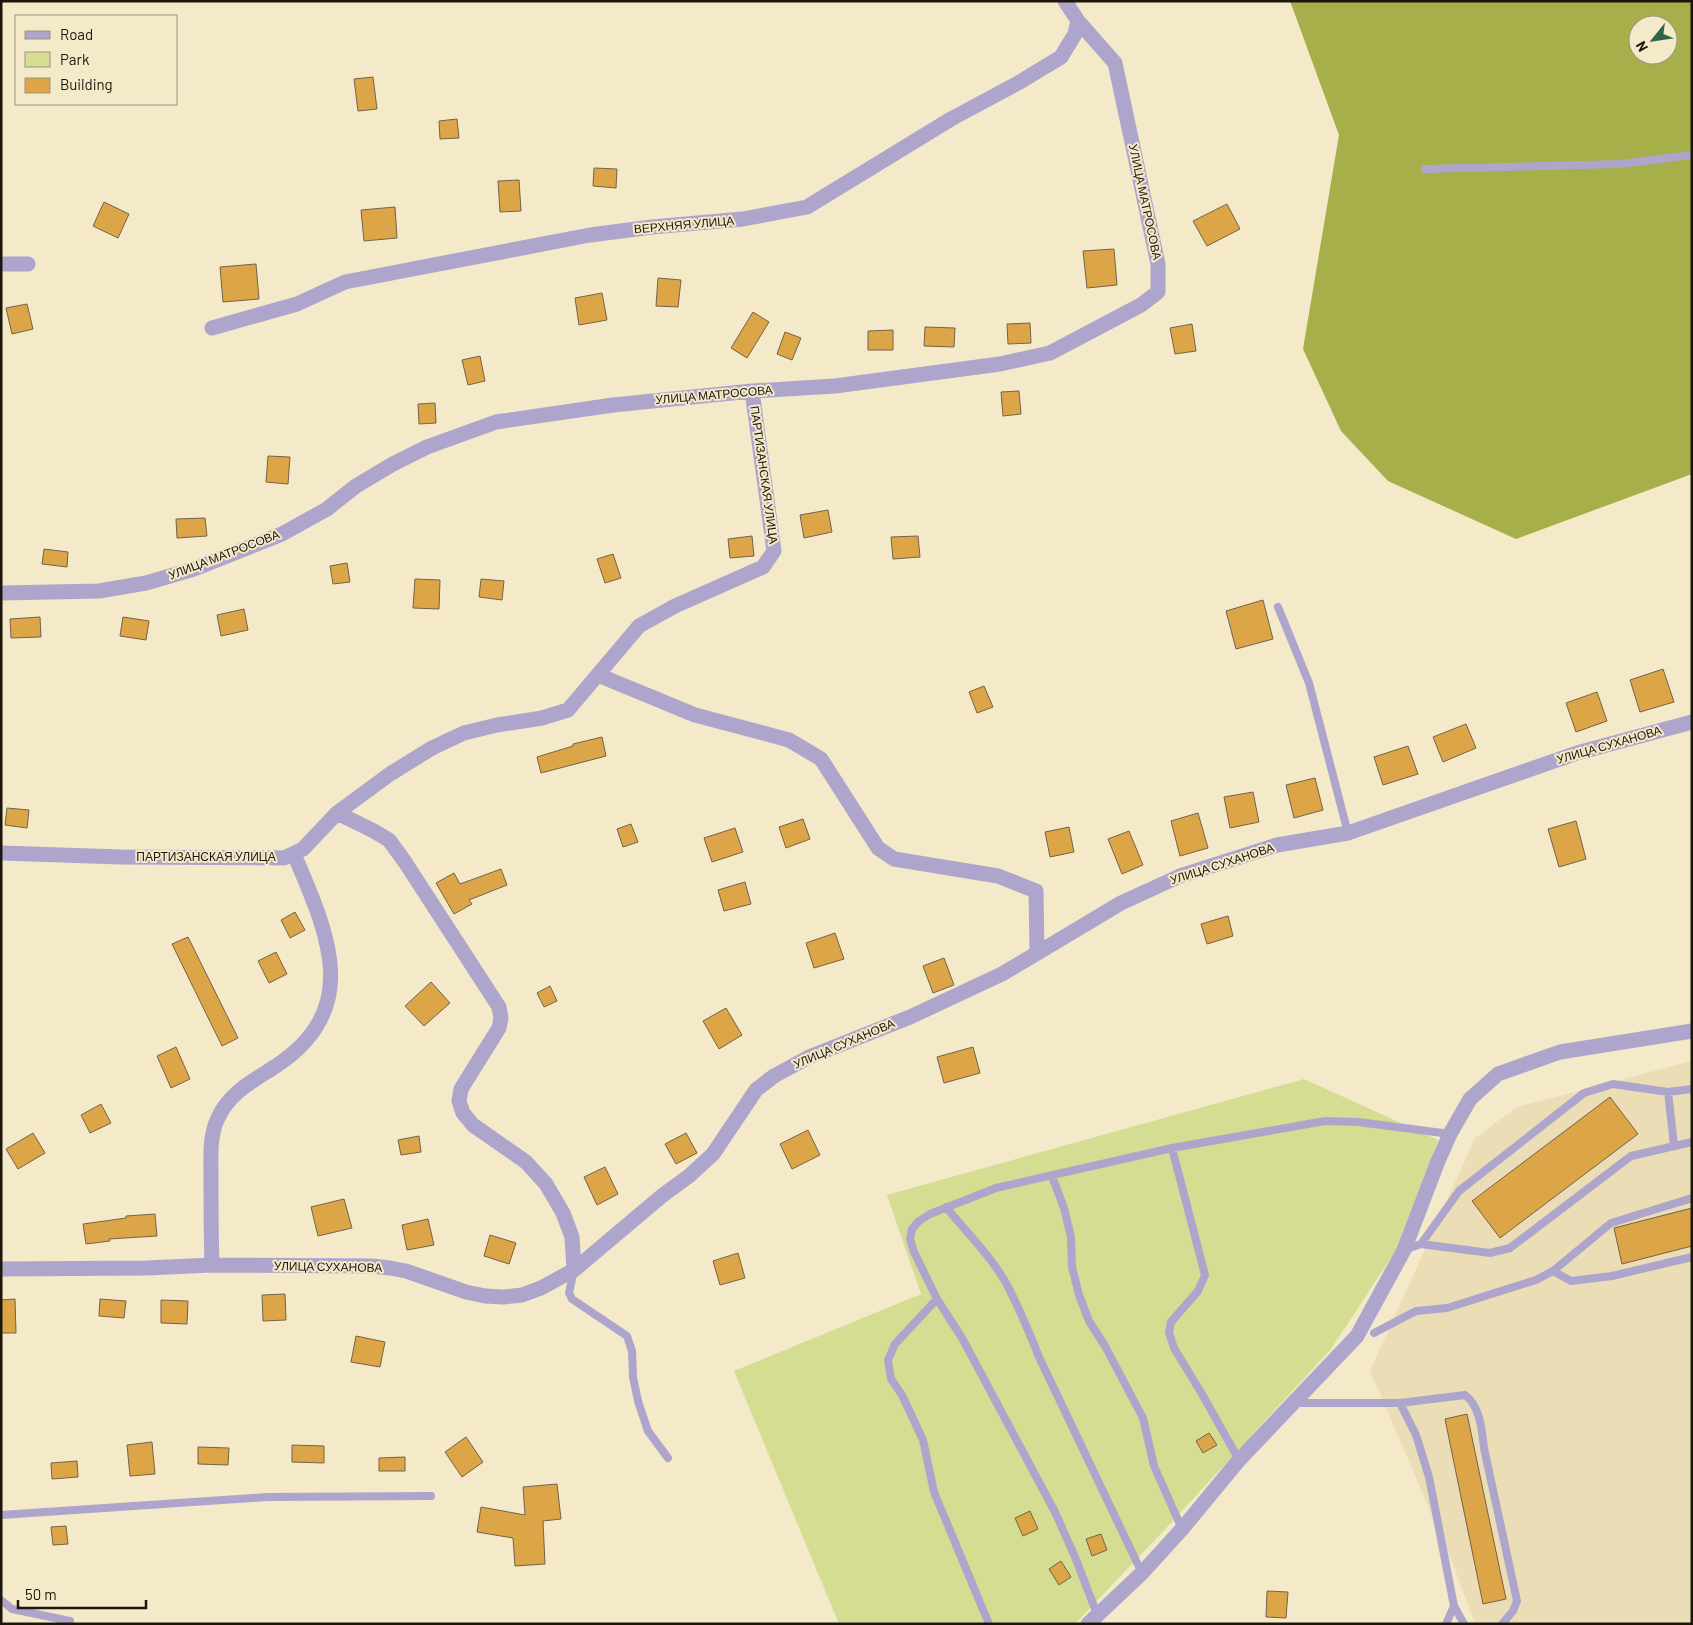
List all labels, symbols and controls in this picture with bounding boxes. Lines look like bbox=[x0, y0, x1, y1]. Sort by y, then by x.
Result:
legend bbox=[15, 15, 178, 105]
north arrow bbox=[1628, 15, 1678, 65]
text: Road bbox=[60, 25, 93, 43]
text: N bbox=[1632, 38, 1651, 55]
text: Park bbox=[60, 50, 90, 68]
text: Building bbox=[60, 75, 113, 93]
street label: УЛИЦА МАТРОСОВА bbox=[1126, 143, 1165, 261]
street label: ВЕРХНЯЯ УЛИЦА bbox=[633, 213, 735, 236]
street label: УЛИЦА МАТРОСОВА bbox=[655, 382, 773, 407]
street label: ПАРТИЗАНСКАЯ УЛИЦА bbox=[747, 405, 782, 545]
street label: УЛИЦА МАТРОСОВА bbox=[166, 526, 282, 583]
street label: УЛИЦА СУХАНОВА bbox=[1555, 722, 1663, 767]
street label: УЛИЦА СУХАНОВА bbox=[1168, 840, 1276, 887]
street label: ПАРТИЗАНСКАЯ УЛИЦА bbox=[136, 849, 276, 864]
street label: УЛИЦА СУХАНОВА bbox=[791, 1015, 897, 1072]
street label: УЛИЦА СУХАНОВА bbox=[274, 1258, 382, 1275]
scale bar bbox=[18, 1578, 145, 1610]
text: 50 m bbox=[25, 1585, 57, 1603]

